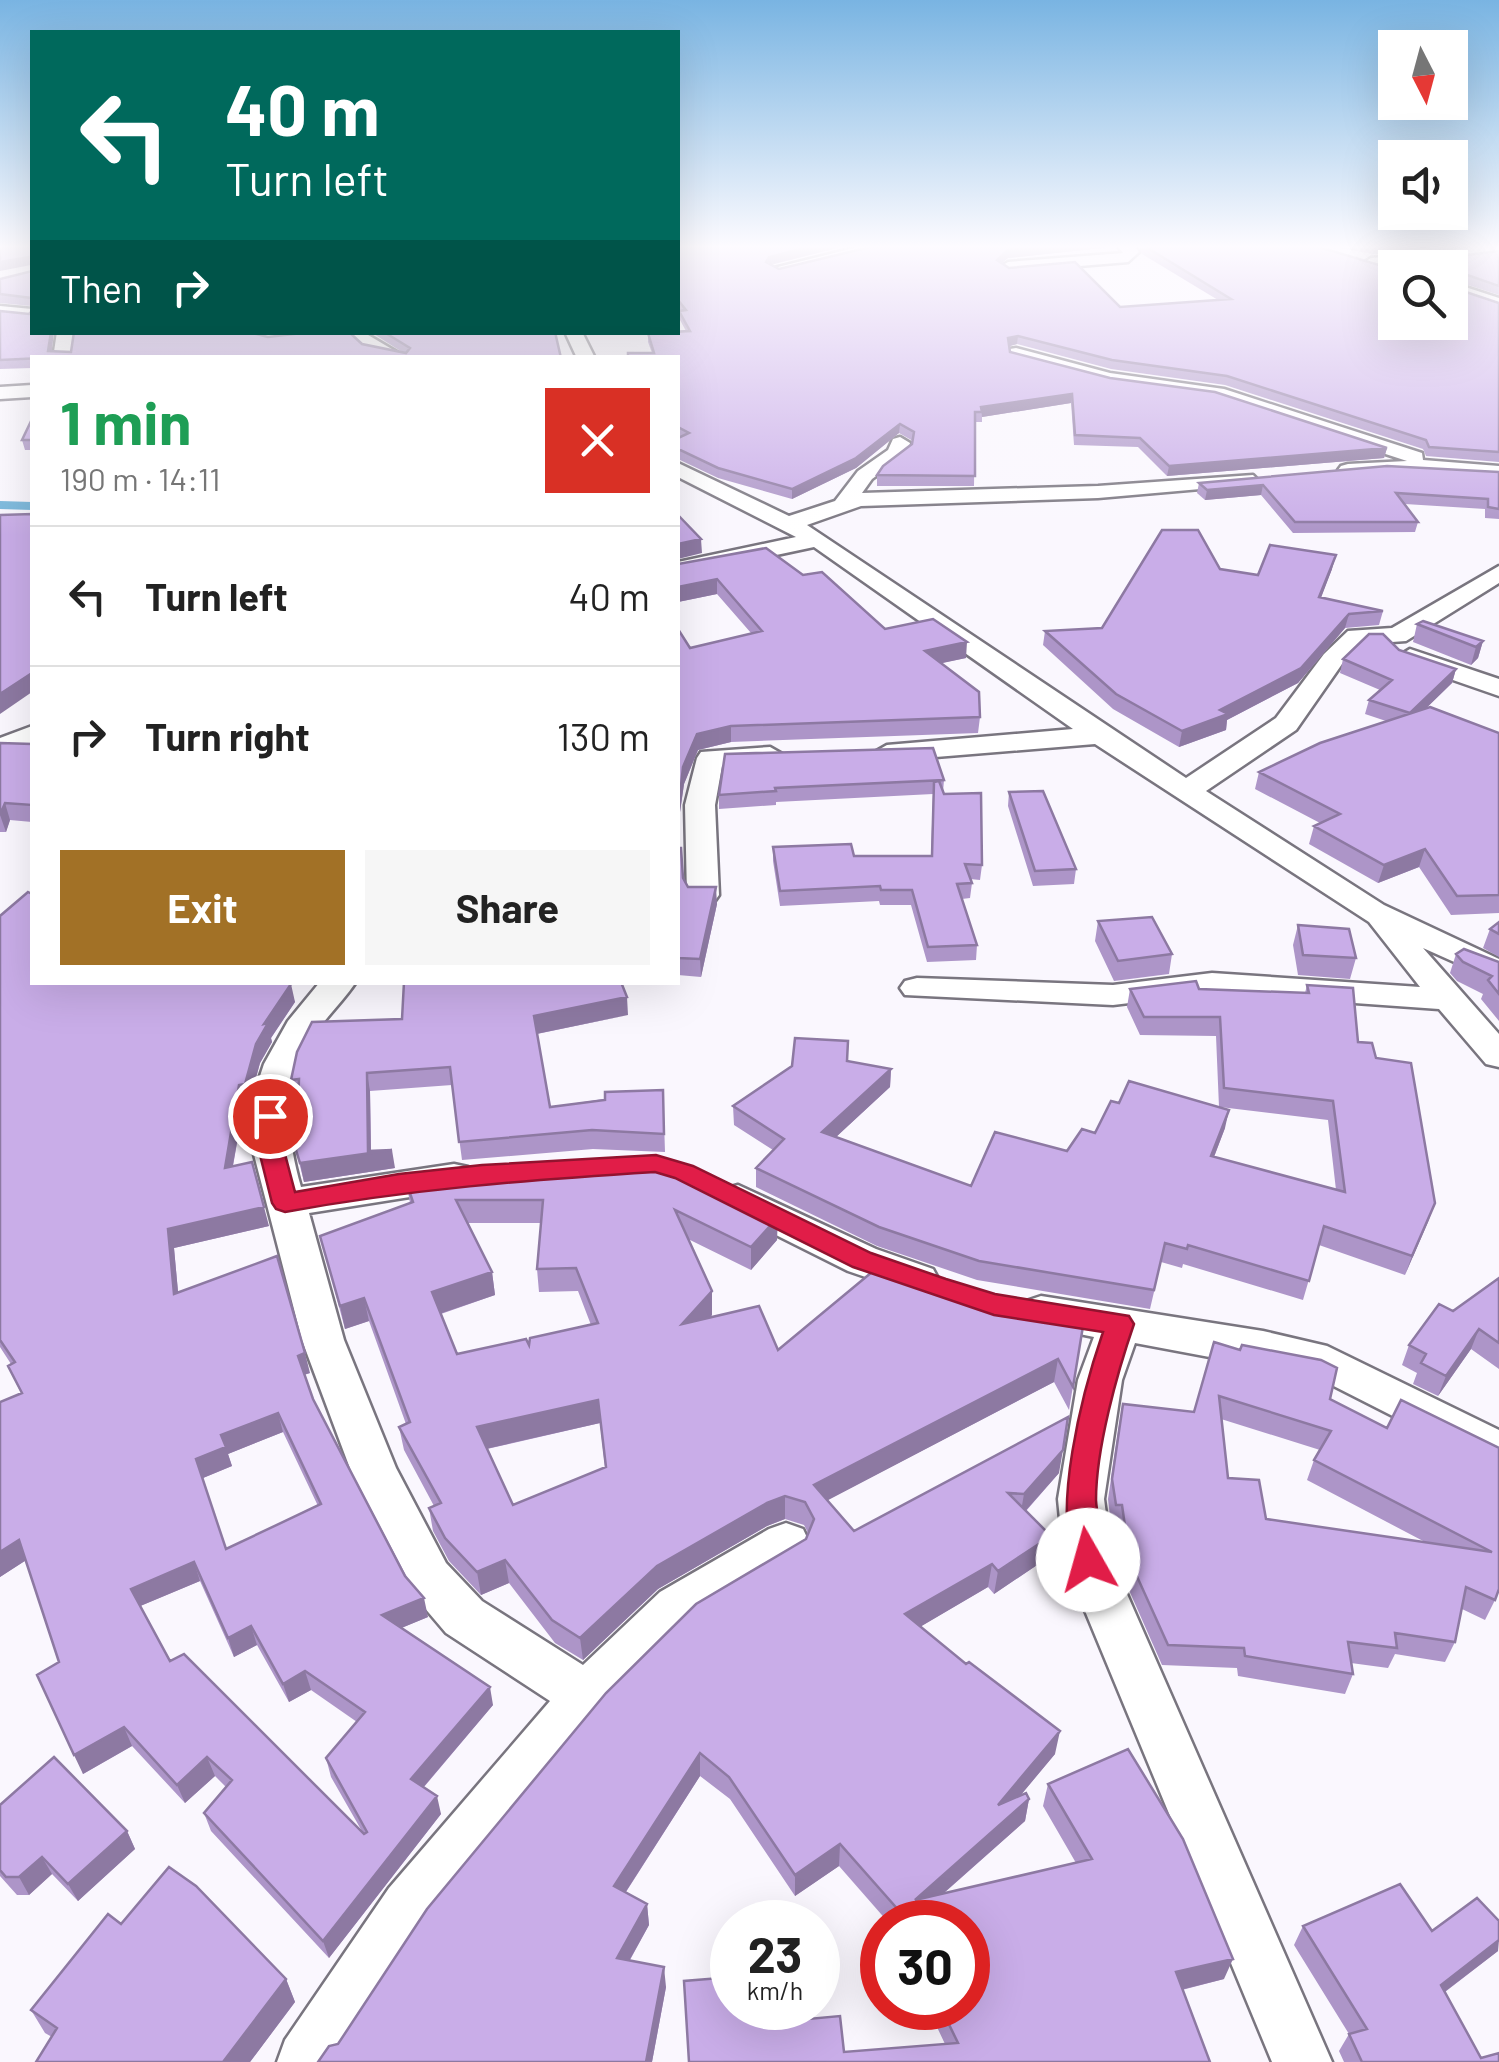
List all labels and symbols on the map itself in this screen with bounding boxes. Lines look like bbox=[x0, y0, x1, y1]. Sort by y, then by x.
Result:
north arrow bbox=[1378, 30, 1468, 120]
pin bbox=[228, 1074, 313, 1159]
position arrow bbox=[1036, 1508, 1140, 1612]
speed limit sign: 30 bbox=[860, 1900, 990, 2030]

